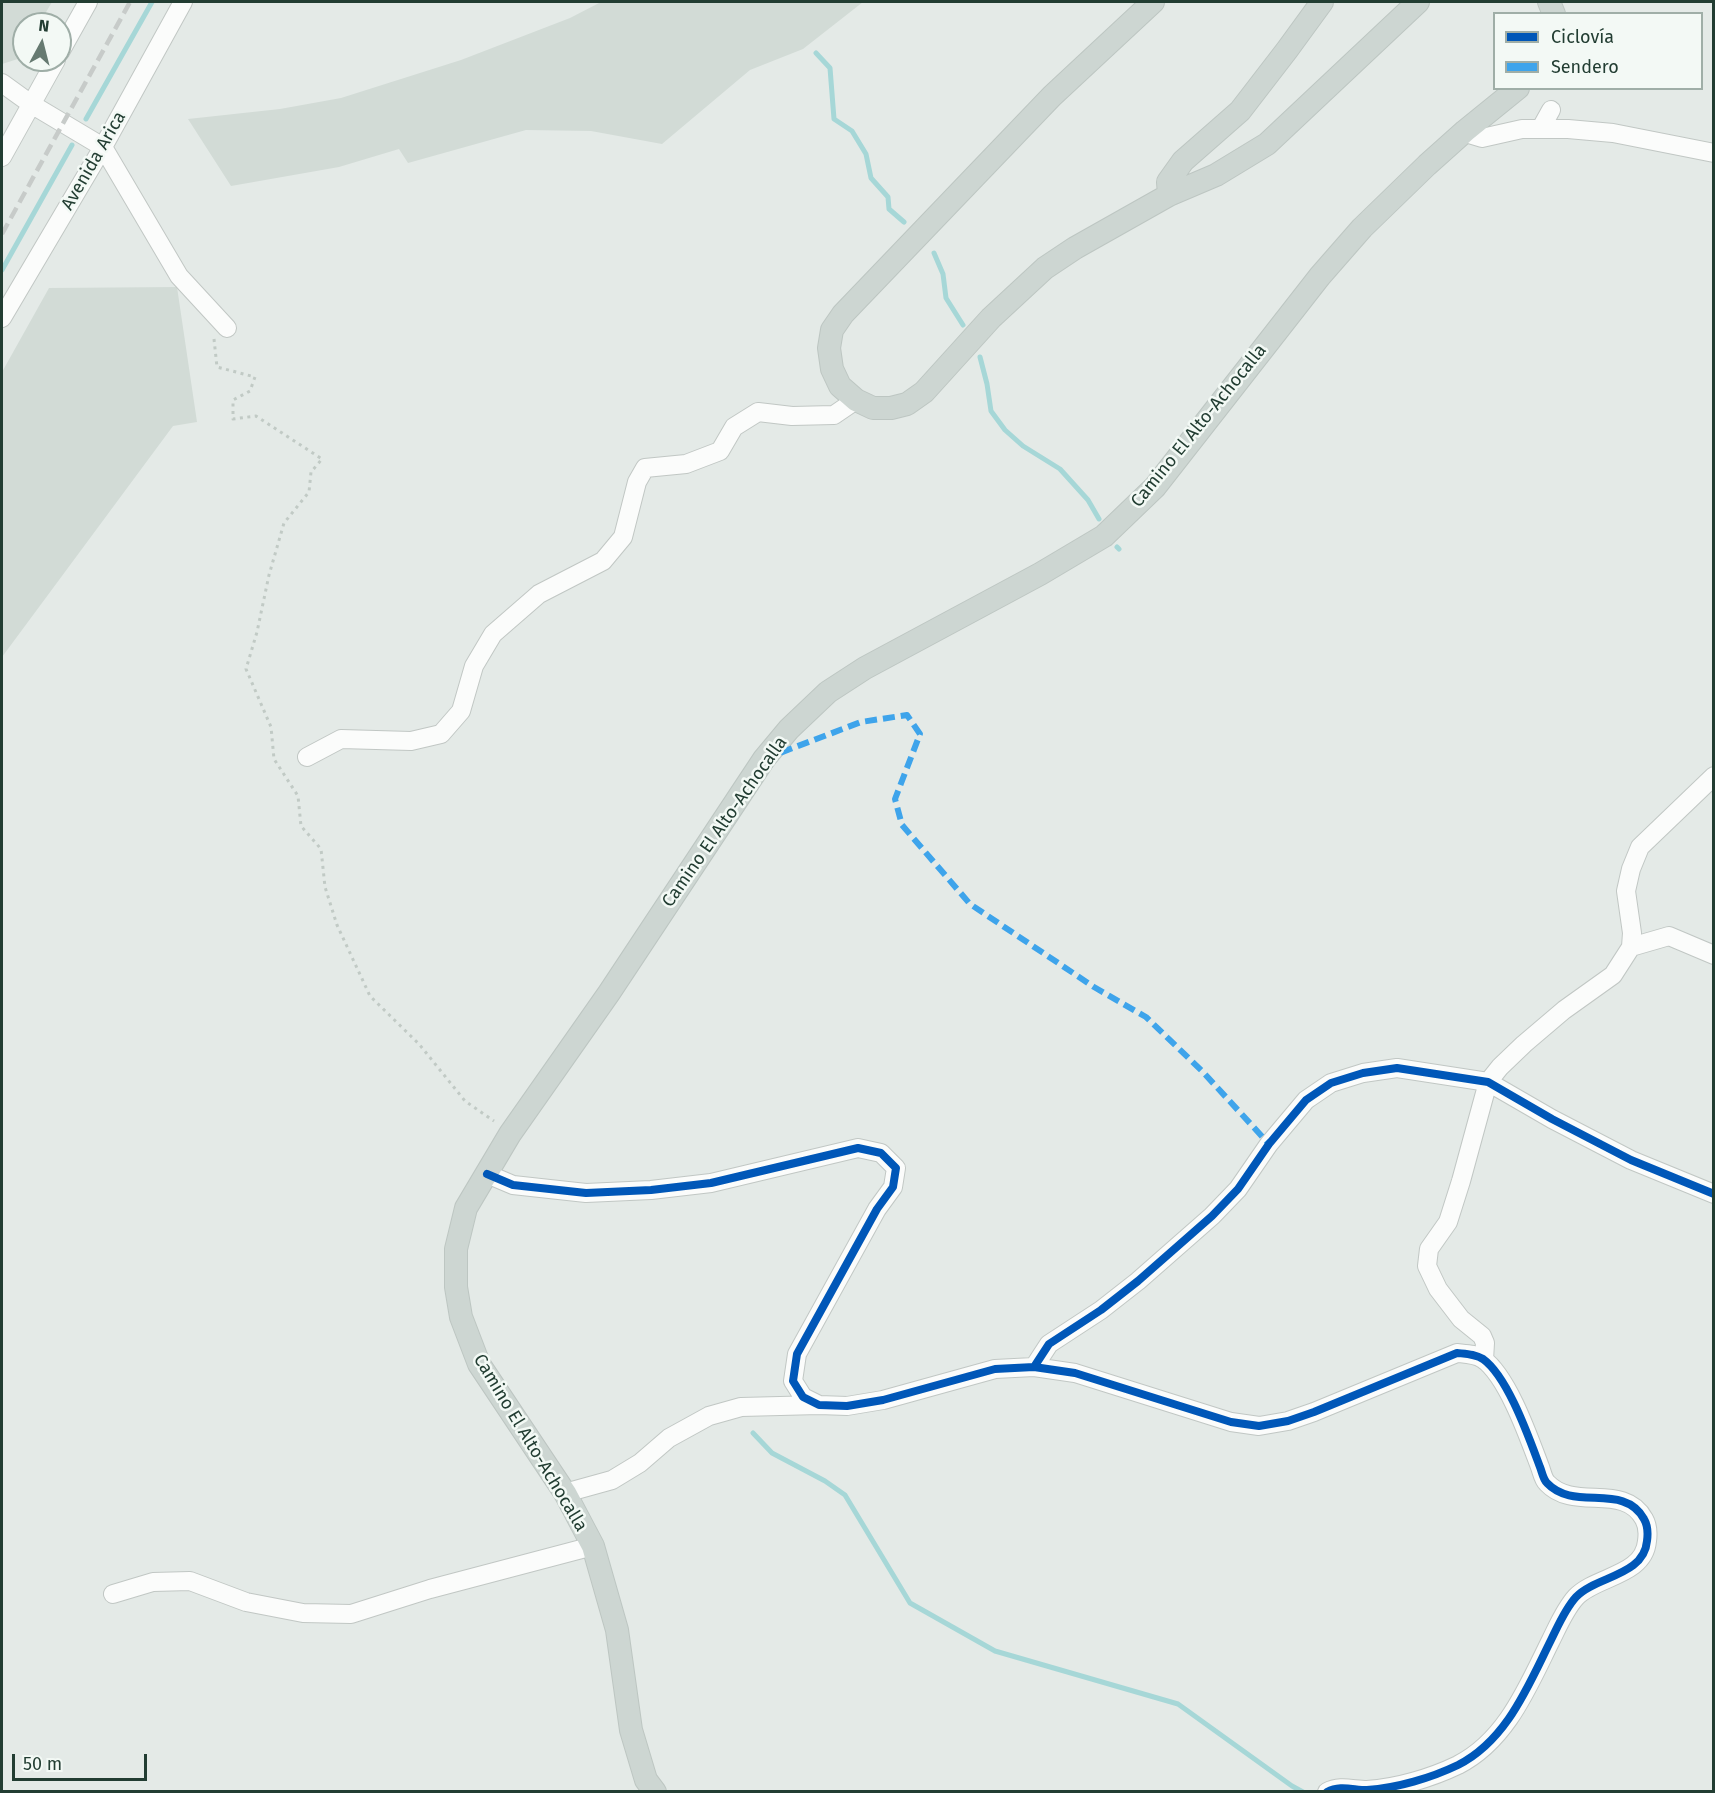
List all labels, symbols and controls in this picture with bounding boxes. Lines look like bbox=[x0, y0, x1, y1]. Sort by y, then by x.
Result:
north arrow bbox=[12, 12, 72, 72]
legend bbox=[1493, 12, 1703, 90]
text: N bbox=[38, 16, 50, 36]
text: Ciclovía bbox=[1551, 26, 1614, 48]
text: Sendero bbox=[1551, 56, 1619, 78]
street label: Avenida Arica bbox=[57, 108, 131, 214]
street label: Camino El Alto-Achocalla bbox=[1127, 340, 1271, 512]
street label: Camino El Alto-Achocalla bbox=[658, 733, 792, 911]
street label: Camino El Alto-Achocalla bbox=[468, 1350, 592, 1536]
scale bar bbox=[15, 1742, 150, 1780]
text: 50 m bbox=[23, 1753, 62, 1775]

